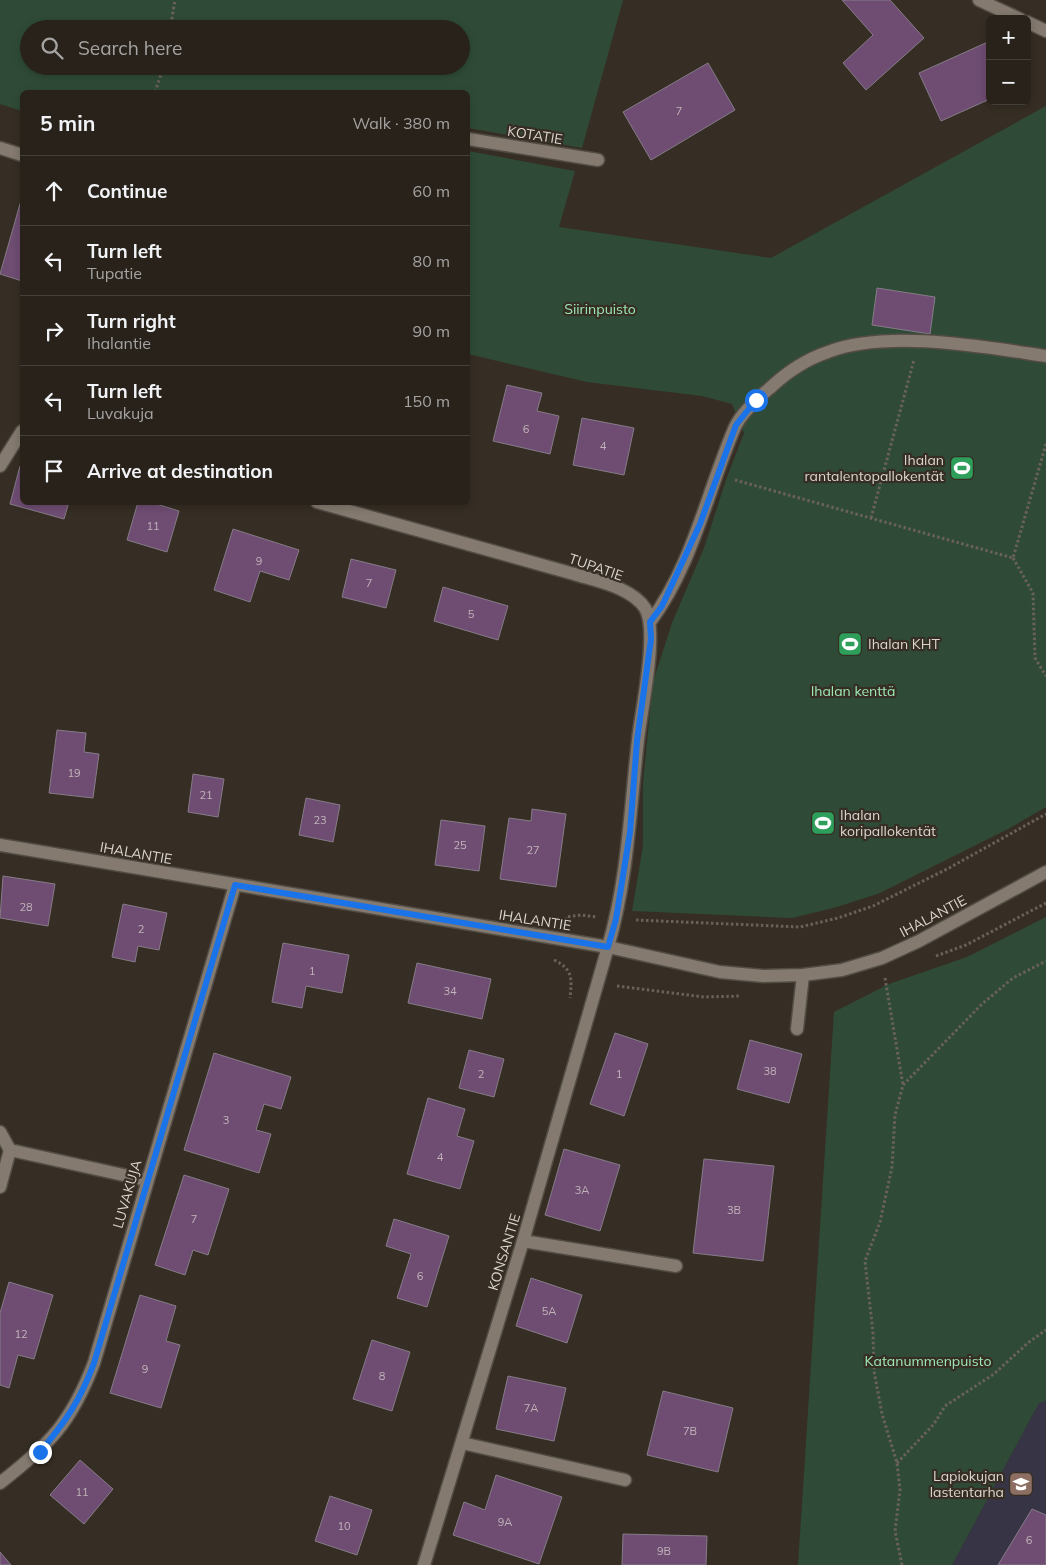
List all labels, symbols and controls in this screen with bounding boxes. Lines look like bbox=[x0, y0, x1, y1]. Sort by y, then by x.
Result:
map controls bbox=[986, 15, 1031, 105]
button: + bbox=[986, 15, 1031, 60]
search box bbox=[20, 20, 470, 75]
icon: search bbox=[38, 34, 66, 62]
text: Search here bbox=[78, 36, 182, 60]
button: − bbox=[986, 60, 1031, 105]
house number: 7 bbox=[676, 104, 682, 118]
text: 5 min bbox=[40, 110, 95, 136]
text: Walk · 380 m bbox=[352, 113, 450, 133]
street label: KOTATIE bbox=[506, 122, 564, 148]
icon: ahead bbox=[40, 177, 68, 205]
text: Continue bbox=[87, 179, 167, 203]
text: 60 m bbox=[413, 181, 450, 201]
text: Turn left bbox=[87, 239, 162, 263]
icon: left bbox=[40, 247, 68, 275]
text: 80 m bbox=[413, 251, 450, 271]
text: Tupatie bbox=[87, 263, 142, 283]
park label: Siirinpuisto bbox=[564, 300, 636, 318]
text: Turn right bbox=[87, 309, 176, 333]
icon: right bbox=[40, 317, 68, 345]
text: 90 m bbox=[413, 321, 450, 341]
text: Ihalantie bbox=[87, 333, 151, 353]
text: Turn left bbox=[87, 379, 162, 403]
icon: left bbox=[40, 387, 68, 415]
route start bbox=[745, 389, 768, 412]
text: 150 m bbox=[403, 391, 450, 411]
text: Luvakuja bbox=[87, 403, 154, 423]
house number: 6 bbox=[523, 422, 530, 436]
house number: 4 bbox=[600, 439, 607, 453]
place label: Ihalan rantalentopallokentät bbox=[805, 451, 944, 485]
sports icon: Ihalan rantalentopallokentät bbox=[949, 455, 975, 481]
icon: arrive bbox=[40, 457, 68, 485]
text: Arrive at destination bbox=[87, 459, 273, 483]
house number: 11 bbox=[146, 519, 160, 533]
street label: TUPATIE bbox=[566, 549, 626, 585]
house number: 9 bbox=[256, 554, 262, 568]
house number: 7 bbox=[366, 576, 372, 590]
house number: 5 bbox=[468, 607, 475, 621]
sports icon: Ihalan KHT bbox=[837, 631, 863, 657]
place label: Ihalan KHT bbox=[868, 635, 940, 653]
park label: Ihalan kenttä bbox=[811, 682, 895, 700]
house number: 19 bbox=[67, 766, 81, 780]
house number: 21 bbox=[199, 788, 213, 802]
place label: Ihalan koripallokentät bbox=[840, 806, 936, 840]
sports icon: Ihalan koripallokentät bbox=[810, 810, 836, 836]
house number: 23 bbox=[313, 813, 327, 827]
street label: IHALANTIE bbox=[98, 838, 174, 868]
house number: 25 bbox=[453, 838, 467, 852]
house number: 27 bbox=[526, 843, 540, 857]
street label: IHALANTIE bbox=[897, 891, 969, 941]
house number: 28 bbox=[19, 900, 33, 914]
street label: IHALANTIE bbox=[498, 905, 572, 935]
house number: 2 bbox=[138, 922, 145, 936]
house number: 1 bbox=[309, 964, 315, 978]
house number: 34 bbox=[443, 984, 457, 998]
house number: 38 bbox=[763, 1064, 777, 1078]
house number: 2 bbox=[478, 1067, 485, 1081]
house number: 1 bbox=[616, 1067, 622, 1081]
house number: 3 bbox=[223, 1113, 229, 1127]
house number: 4 bbox=[437, 1150, 444, 1164]
street label: LUVAKUJA bbox=[109, 1157, 146, 1230]
house number: 3A bbox=[575, 1183, 589, 1197]
house number: 3B bbox=[727, 1203, 741, 1217]
street label: KONSANTIE bbox=[484, 1211, 524, 1293]
house number: 7 bbox=[191, 1212, 197, 1226]
house number: 6 bbox=[417, 1269, 424, 1283]
house number: 5A bbox=[542, 1304, 556, 1318]
house number: 12 bbox=[14, 1327, 28, 1341]
park label: Katanummenpuisto bbox=[865, 1352, 991, 1370]
house number: 9 bbox=[142, 1362, 148, 1376]
house number: 8 bbox=[379, 1369, 386, 1383]
house number: 7A bbox=[524, 1401, 538, 1415]
house number: 7B bbox=[683, 1424, 697, 1438]
route end bbox=[29, 1441, 52, 1464]
place label: Lapiokujan lastentarha bbox=[930, 1467, 1004, 1501]
school or university icon: Lapiokujan lastentarha bbox=[1008, 1471, 1034, 1497]
house number: 11 bbox=[75, 1485, 89, 1499]
house number: 9A bbox=[498, 1515, 512, 1529]
house number: 10 bbox=[337, 1519, 351, 1533]
house number: 6 bbox=[1026, 1533, 1033, 1547]
house number: 9B bbox=[657, 1544, 671, 1558]

